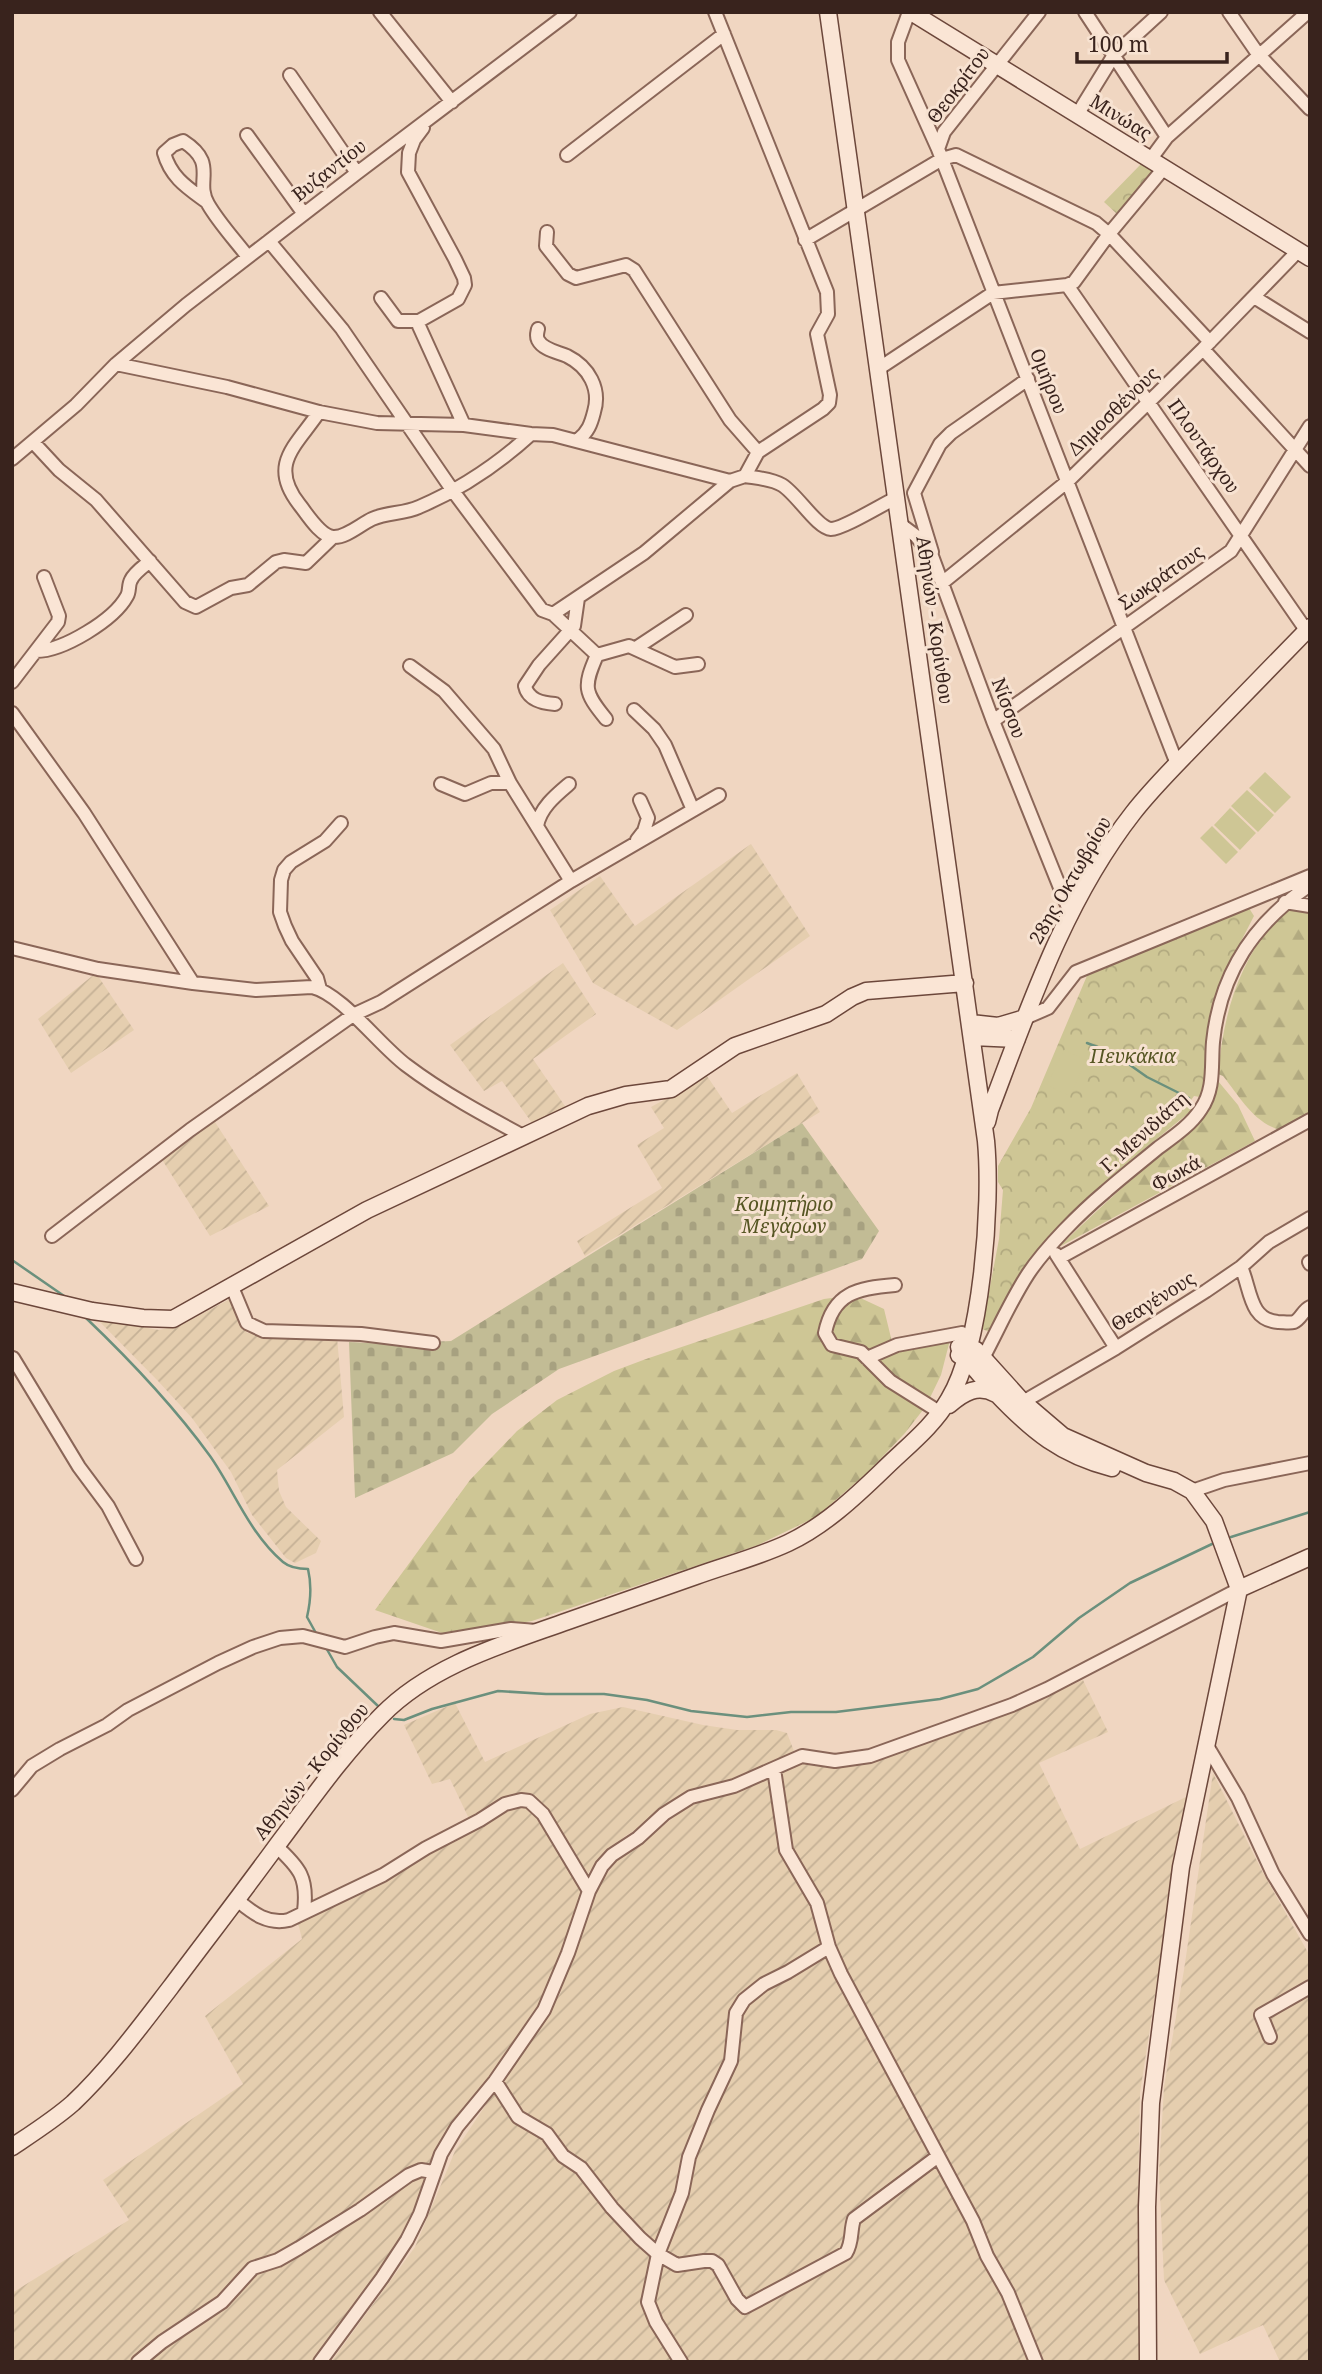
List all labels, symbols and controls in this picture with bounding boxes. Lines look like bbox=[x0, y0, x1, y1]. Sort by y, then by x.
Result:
scale bar bbox=[1077, 21, 1228, 65]
text: 100 m bbox=[1088, 30, 1149, 58]
street label: Θεοκρίτου bbox=[921, 41, 995, 129]
street label: Μινώας bbox=[1085, 88, 1157, 146]
street label: Βυζαντίου bbox=[286, 133, 372, 207]
street label: Ομήρου bbox=[1024, 344, 1074, 418]
street label: Δημοσθένους bbox=[1062, 361, 1164, 461]
street label: Πλουτάρχου bbox=[1162, 394, 1246, 498]
street label: Αθηνών - Κορίνθου bbox=[910, 534, 960, 706]
street label: Σωκράτους bbox=[1113, 538, 1209, 616]
street label: Νίσσου bbox=[986, 674, 1032, 742]
street label: 28ης Οκτωβρίου bbox=[1023, 811, 1117, 949]
park label: Πευκάκια bbox=[1089, 1043, 1177, 1069]
street label: Γ. Μενιδιάτη bbox=[1094, 1085, 1194, 1179]
street label: Φωκά bbox=[1147, 1149, 1205, 1197]
park label: Κοιμητήριο Μεγάρων bbox=[734, 1191, 833, 1239]
street label: Θεαγένους bbox=[1106, 1265, 1200, 1337]
street label: Αθηνών - Κορίνθου bbox=[247, 1697, 375, 1845]

